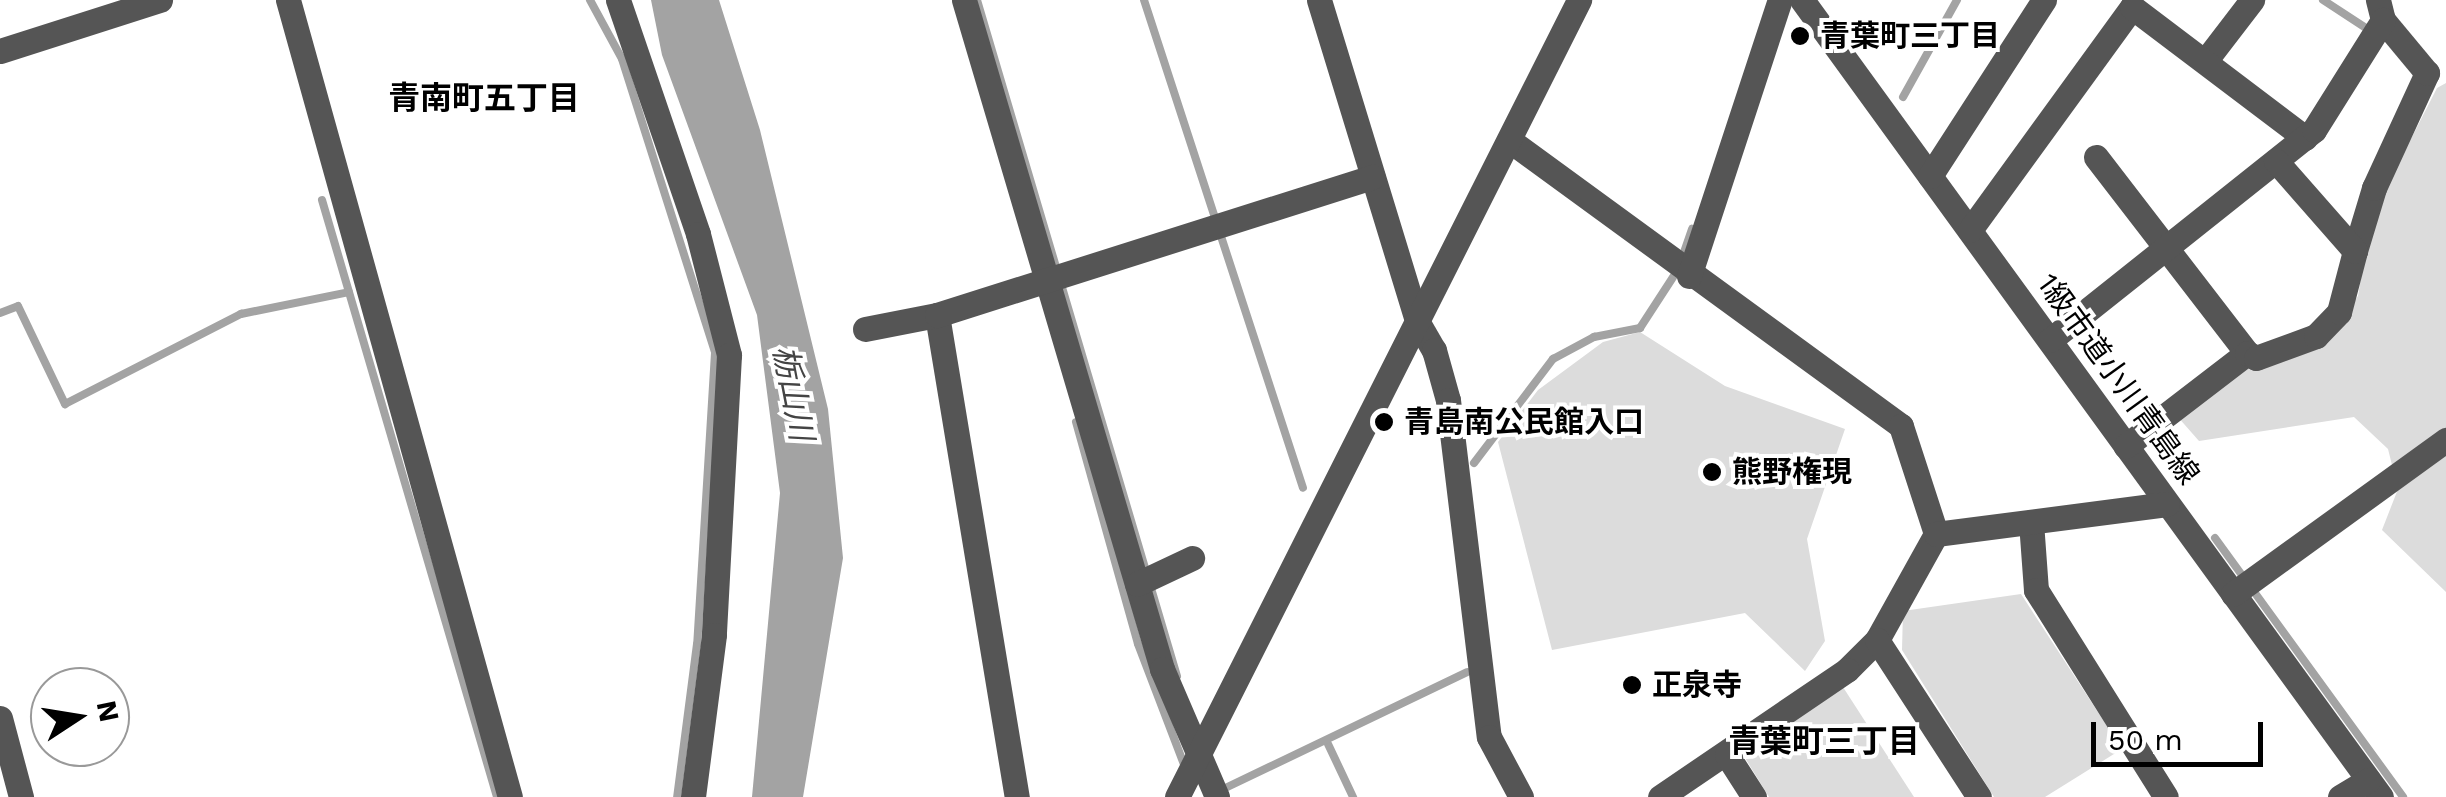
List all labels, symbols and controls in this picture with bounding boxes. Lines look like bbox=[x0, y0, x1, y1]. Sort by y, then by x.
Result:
place label: 青葉町三丁目 bbox=[1820, 18, 2000, 54]
marker: 青葉町三丁目 bbox=[1789, 25, 1811, 47]
district label: 青南町五丁目 bbox=[388, 79, 580, 117]
street label: 1級市道小川青島線 bbox=[2029, 267, 2207, 491]
water label: 栃山川 bbox=[765, 342, 821, 444]
place label: 青島南公民館入口 bbox=[1404, 404, 1644, 440]
marker: 青島南公民館入口 bbox=[1373, 411, 1395, 433]
place label: 熊野権現 bbox=[1732, 454, 1852, 490]
marker: 熊野権現 bbox=[1701, 461, 1723, 483]
north arrow bbox=[30, 667, 130, 767]
place label: 正泉寺 bbox=[1652, 667, 1742, 703]
marker: 正泉寺 bbox=[1621, 674, 1643, 696]
text: N bbox=[90, 697, 126, 725]
scale bar bbox=[2096, 702, 2268, 764]
district label: 青葉町三丁目 bbox=[1728, 722, 1920, 760]
text: 50 m bbox=[2108, 722, 2183, 757]

